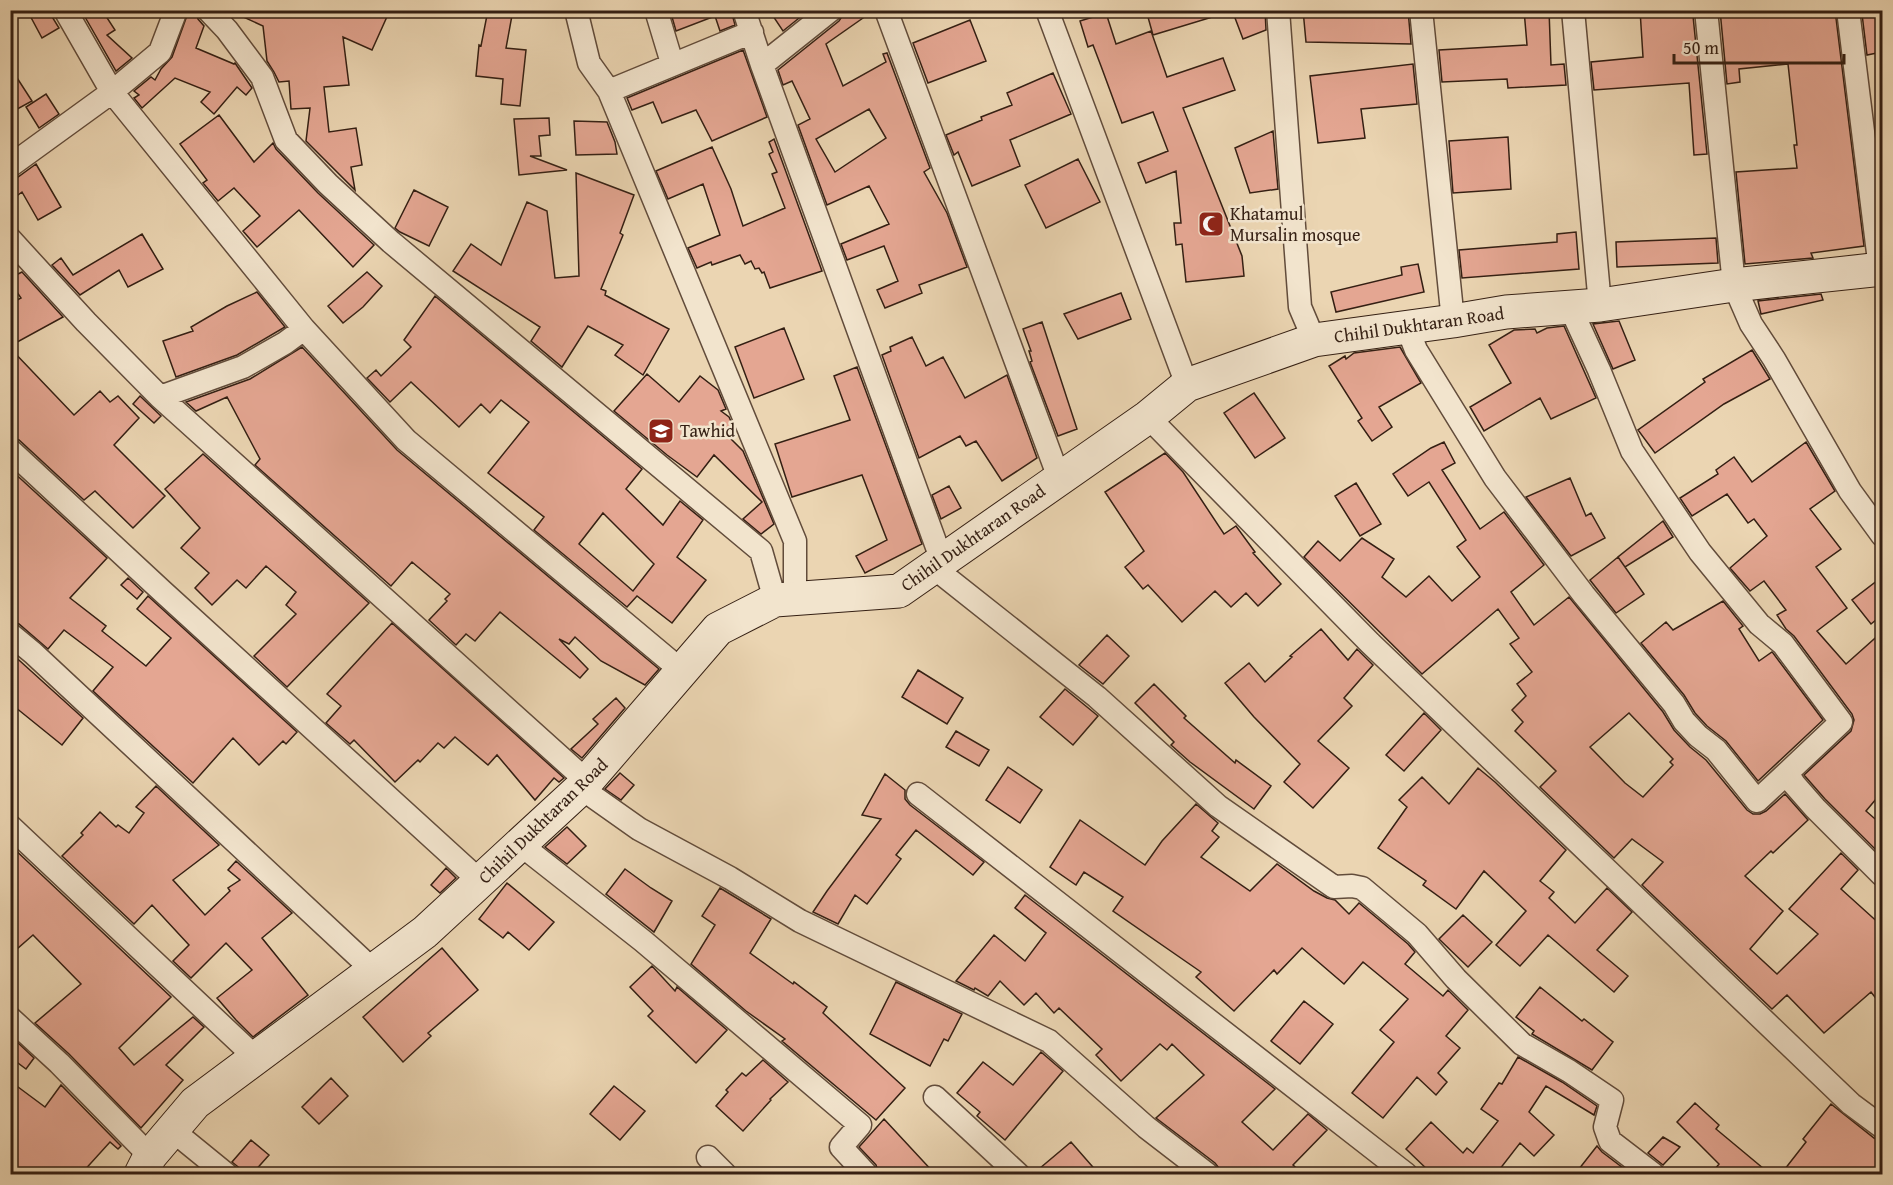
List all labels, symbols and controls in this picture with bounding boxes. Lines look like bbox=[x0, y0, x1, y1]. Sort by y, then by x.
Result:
scale bar bbox=[1674, 27, 1844, 65]
text: 50 m bbox=[1683, 34, 1719, 61]
place label: Khatamul Mursalin mosque bbox=[1230, 200, 1360, 248]
mosque icon: Khatamul Mursalin mosque bbox=[1196, 209, 1226, 239]
street label: Chihil Dukhtaran Road bbox=[1332, 299, 1506, 350]
school or university icon: Tawhid bbox=[646, 416, 676, 446]
place label: Tawhid bbox=[680, 417, 736, 444]
street label: Chihil Dukhtaran Road bbox=[895, 477, 1051, 598]
street label: Chihil Dukhtaran Road bbox=[472, 751, 614, 890]

